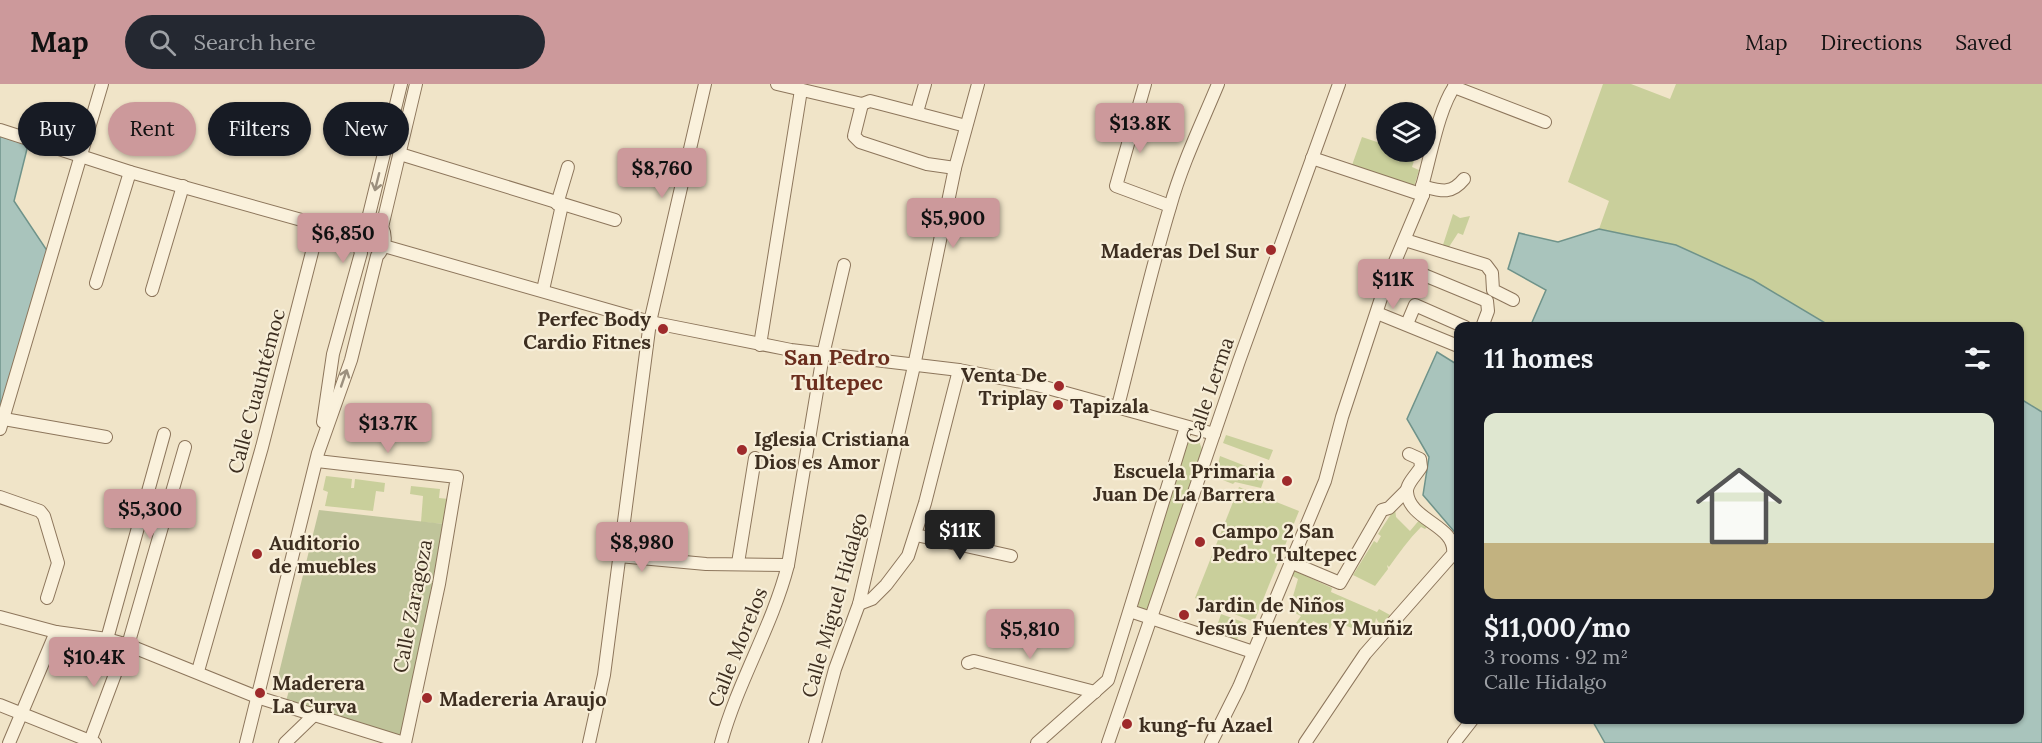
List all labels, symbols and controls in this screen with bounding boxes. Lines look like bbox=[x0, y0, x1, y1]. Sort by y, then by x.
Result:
search box bbox=[125, 15, 545, 69]
text: Map bbox=[30, 24, 89, 60]
icon: search bbox=[146, 26, 179, 59]
text: Search here bbox=[194, 28, 316, 56]
text: Map bbox=[1745, 29, 1788, 56]
text: Directions bbox=[1821, 29, 1922, 56]
text: Saved bbox=[1955, 29, 2012, 56]
chip: Buy bbox=[18, 102, 96, 156]
chip: Rent bbox=[108, 102, 196, 156]
chip: Filters bbox=[208, 102, 311, 156]
chip: New bbox=[323, 102, 409, 156]
map controls bbox=[1376, 102, 1436, 162]
button: layers bbox=[1376, 102, 1436, 162]
pin: $13.8K bbox=[1091, 103, 1189, 154]
text: $13.8K bbox=[1109, 110, 1171, 135]
pin: $8,760 bbox=[613, 148, 711, 199]
text: $8,760 bbox=[631, 155, 693, 180]
one-way arrow bbox=[371, 172, 383, 191]
pin: $5,900 bbox=[904, 198, 1002, 249]
text: $5,900 bbox=[921, 205, 985, 230]
pin: $6,850 bbox=[294, 213, 392, 264]
text: $6,850 bbox=[311, 220, 375, 245]
place label: Maderas Del Sur bbox=[1100, 238, 1259, 263]
marker: Maderas Del Sur bbox=[1264, 243, 1278, 257]
pin: $11K bbox=[1357, 259, 1429, 310]
text: $11K bbox=[1372, 266, 1414, 291]
street label: Calle Cuauhtémoc bbox=[222, 306, 290, 476]
place label: Perfec Body Cardio Fitnes bbox=[523, 306, 651, 354]
marker: Perfec Body Cardio Fitnes bbox=[656, 322, 670, 336]
street label: Calle Lerma bbox=[1179, 334, 1239, 446]
text: 11 homes bbox=[1484, 342, 1593, 375]
icon: filters bbox=[1961, 342, 1994, 375]
district label: San Pedro Tultepec bbox=[784, 343, 890, 396]
place label: Venta De Triplay bbox=[961, 362, 1047, 410]
one-way arrow bbox=[340, 369, 351, 388]
marker: Venta De Triplay bbox=[1052, 379, 1066, 393]
place label: Tapizala bbox=[1070, 393, 1149, 418]
marker: Tapizala bbox=[1051, 398, 1065, 412]
pin: $13.7K bbox=[339, 403, 437, 454]
text: $13.7K bbox=[359, 410, 417, 435]
place label: Iglesia Cristiana Dios es Amor bbox=[754, 426, 910, 474]
marker: Iglesia Cristiana Dios es Amor bbox=[735, 443, 749, 457]
icon: home bbox=[1685, 452, 1793, 560]
place label: Escuela Primaria Juan De La Barrera bbox=[1093, 458, 1276, 506]
marker: Escuela Primaria Juan De La Barrera bbox=[1280, 474, 1294, 488]
pin: $5,300 bbox=[101, 489, 199, 540]
text: $5,300 bbox=[118, 496, 182, 521]
street label: Calle Miguel Hidalgo bbox=[796, 510, 872, 700]
pin: $11K bbox=[924, 510, 996, 561]
text: $11K bbox=[939, 517, 981, 542]
place label: Campo 2 San Pedro Tultepec bbox=[1212, 518, 1357, 566]
pin: $8,980 bbox=[593, 522, 691, 573]
text: $8,980 bbox=[610, 529, 674, 554]
place label: Auditorio de muebles bbox=[269, 530, 377, 578]
marker: Campo 2 San Pedro Tultepec bbox=[1193, 535, 1207, 549]
street label: Calle Zaragoza bbox=[387, 537, 437, 675]
marker: Auditorio de muebles bbox=[250, 547, 264, 561]
street label: Calle Morelos bbox=[702, 583, 772, 711]
place label: Jardin de Niños Jesús Fuentes Y Muñiz bbox=[1196, 592, 1413, 640]
marker: Jardin de Niños Jesús Fuentes Y Muñiz bbox=[1177, 608, 1191, 622]
pin: $5,810 bbox=[981, 609, 1079, 660]
text: $11,000/mo bbox=[1484, 611, 1630, 644]
text: $5,810 bbox=[1000, 616, 1060, 641]
pin: $10.4K bbox=[45, 637, 143, 688]
text: $10.4K bbox=[63, 644, 125, 669]
text: 3 rooms · 92 m² bbox=[1484, 644, 1628, 669]
text: Calle Hidalgo bbox=[1484, 669, 1607, 694]
place label: Maderera La Curva bbox=[272, 670, 365, 718]
marker: Maderera La Curva bbox=[253, 686, 267, 700]
place label: Madereria Araujo bbox=[439, 686, 606, 711]
marker: Madereria Araujo bbox=[420, 691, 434, 705]
place label: kung-fu Azael bbox=[1139, 712, 1273, 737]
marker: kung-fu Azael bbox=[1120, 717, 1134, 731]

